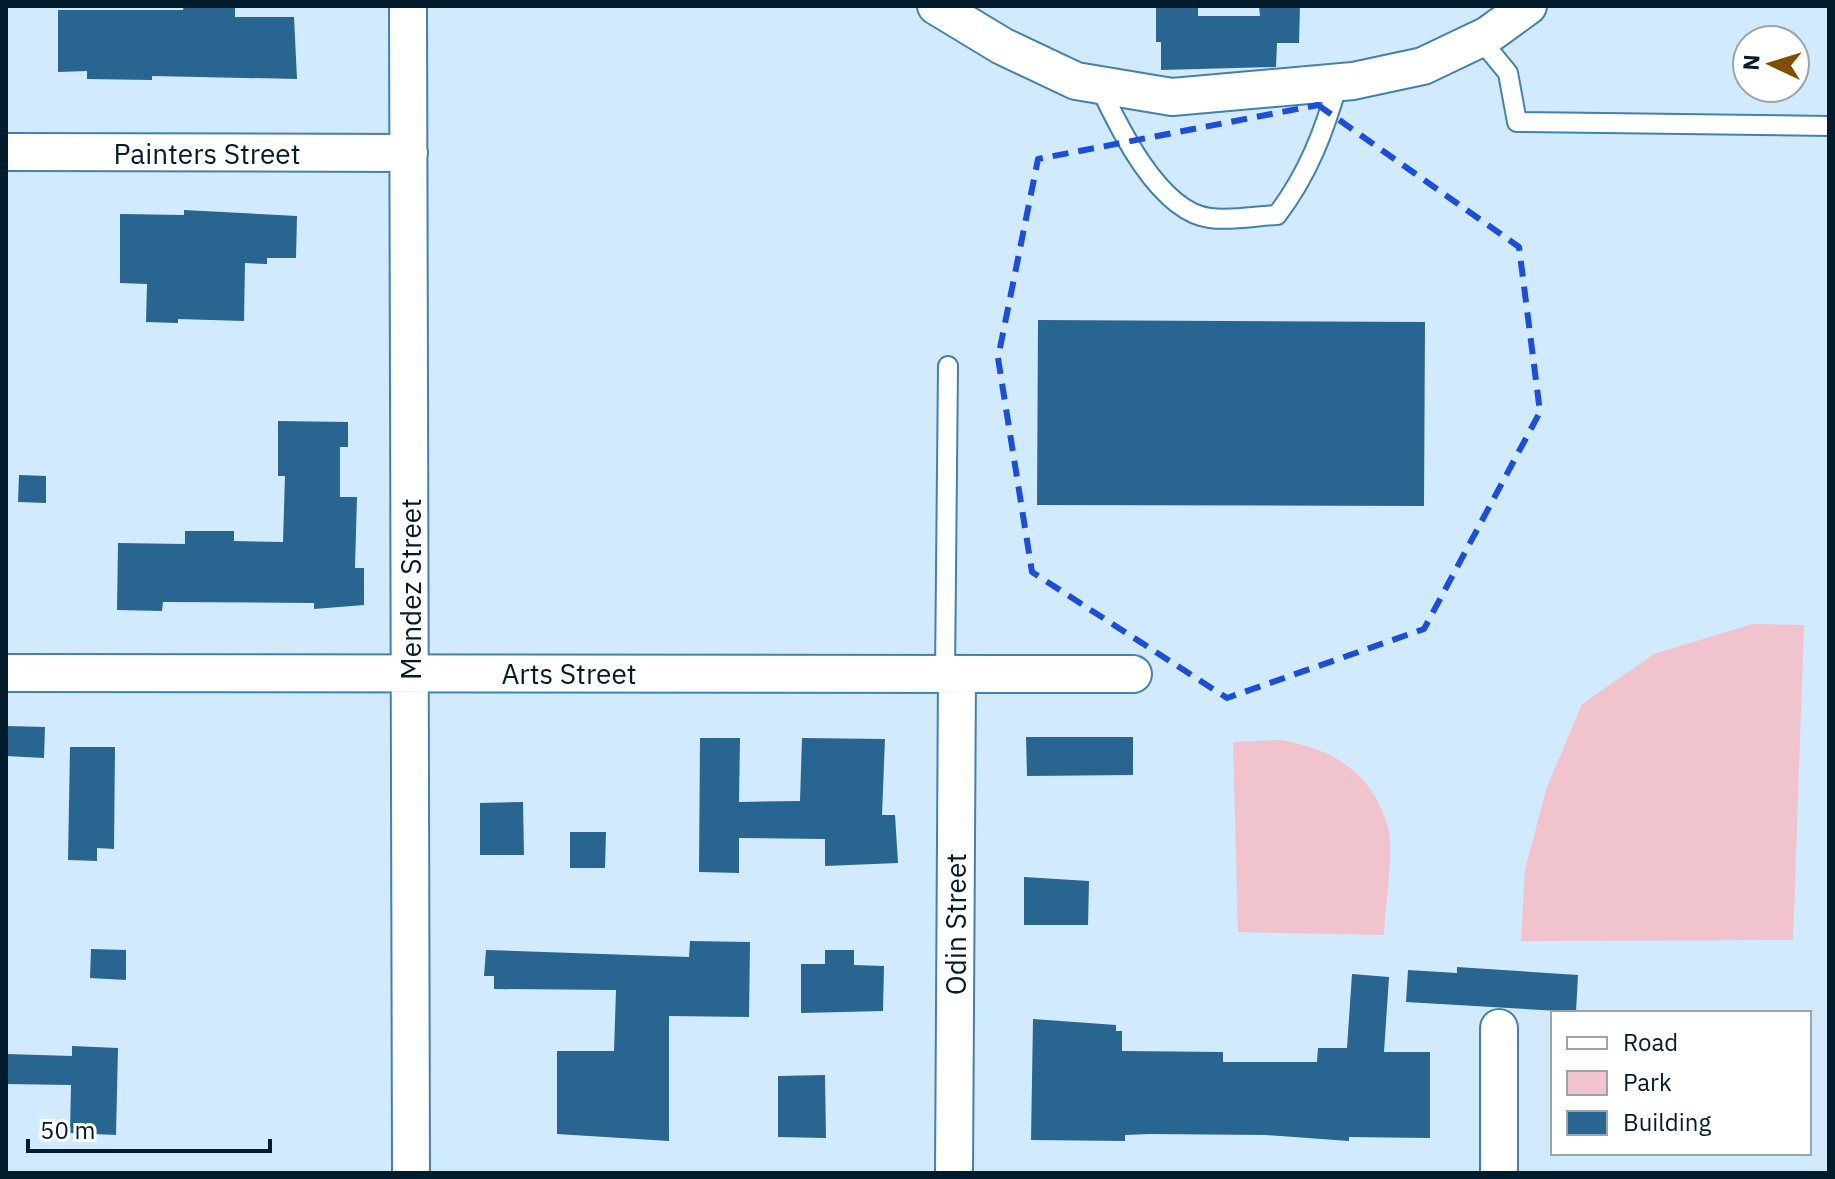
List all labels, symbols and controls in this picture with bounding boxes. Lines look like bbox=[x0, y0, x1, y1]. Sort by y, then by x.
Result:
north arrow bbox=[1731, 24, 1811, 104]
text: N bbox=[1736, 54, 1766, 72]
street label: Painters Street bbox=[114, 135, 300, 172]
street label: Mendez Street bbox=[392, 498, 429, 680]
street label: Arts Street bbox=[501, 655, 637, 692]
street label: Odin Street bbox=[937, 853, 974, 995]
legend bbox=[1551, 1011, 1811, 1155]
text: Road bbox=[1623, 1026, 1678, 1058]
text: Park bbox=[1623, 1066, 1672, 1098]
scale bar bbox=[28, 1103, 270, 1153]
text: Building bbox=[1623, 1106, 1711, 1138]
text: 50 m bbox=[40, 1114, 95, 1146]

